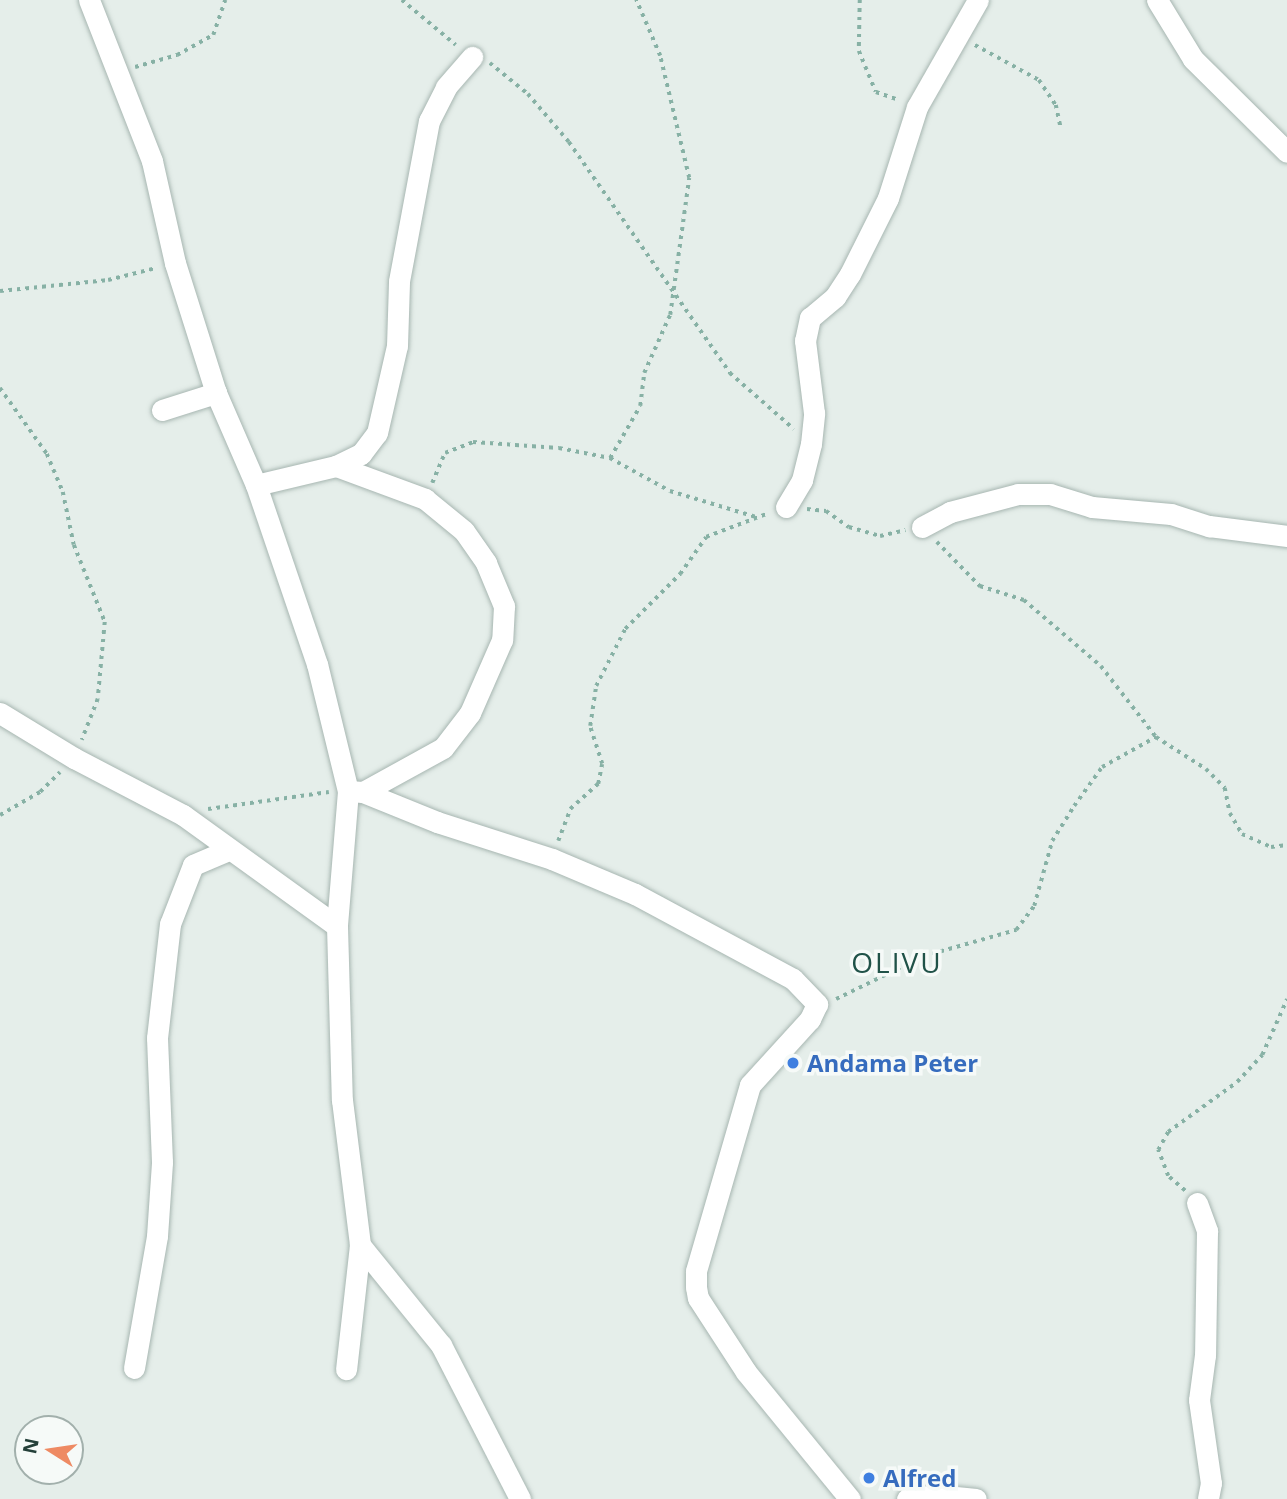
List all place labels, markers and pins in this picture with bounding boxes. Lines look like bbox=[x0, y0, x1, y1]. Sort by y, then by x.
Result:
place label: Andama Peter bbox=[807, 1049, 978, 1077]
marker: Andama Peter bbox=[785, 1055, 801, 1071]
place label: Alfred bbox=[883, 1464, 956, 1492]
marker: Alfred bbox=[861, 1470, 877, 1486]

